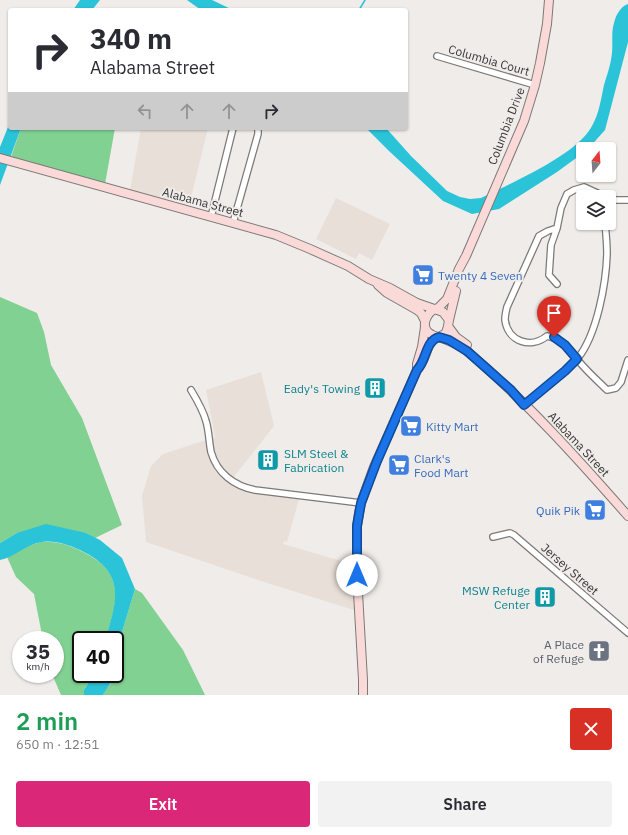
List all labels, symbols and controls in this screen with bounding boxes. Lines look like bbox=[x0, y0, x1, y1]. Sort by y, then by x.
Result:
text: 340 m bbox=[90, 20, 172, 57]
icon: right bbox=[24, 24, 76, 76]
street label: Columbia Court bbox=[447, 41, 531, 79]
text: Alabama Street bbox=[90, 56, 215, 79]
street label: Columbia Drive bbox=[484, 85, 528, 167]
icon: left bbox=[134, 100, 156, 122]
icon: ahead bbox=[176, 100, 198, 122]
icon: ahead bbox=[218, 100, 240, 122]
icon: right bbox=[260, 100, 282, 122]
north arrow bbox=[576, 142, 616, 182]
map controls bbox=[576, 142, 616, 230]
street label: Alabama Street bbox=[161, 184, 245, 220]
button: layers bbox=[576, 190, 616, 230]
supermarket icon: Twenty 4 Seven bbox=[410, 262, 436, 288]
place label: Twenty 4 Seven bbox=[438, 268, 523, 283]
pin bbox=[537, 296, 571, 337]
icon: arrive bbox=[543, 302, 565, 324]
building icon: Eady's Towing bbox=[362, 375, 388, 401]
place label: Eady's Towing bbox=[284, 381, 361, 396]
street label: Alabama Street bbox=[545, 408, 613, 480]
supermarket icon: Kitty Mart bbox=[398, 413, 424, 439]
place label: Kitty Mart bbox=[426, 419, 479, 434]
place label: SLM Steel & Fabrication bbox=[284, 446, 349, 475]
building icon: SLM Steel & Fabrication bbox=[255, 447, 281, 473]
place label: Clark's Food Mart bbox=[414, 451, 468, 480]
supermarket icon: Clark's Food Mart bbox=[386, 452, 412, 478]
supermarket icon: Quik Pik bbox=[582, 497, 608, 523]
place label: Quik Pik bbox=[536, 503, 581, 518]
street label: Jersey Street bbox=[538, 540, 602, 598]
position arrow bbox=[336, 554, 378, 596]
place label: MSW Refuge Center bbox=[462, 583, 531, 612]
building icon: MSW Refuge Center bbox=[532, 584, 558, 610]
speed limit sign: 40 bbox=[72, 631, 124, 683]
place label: A Place of Refuge bbox=[533, 637, 584, 666]
text: 35 bbox=[26, 638, 50, 665]
church icon: A Place of Refuge bbox=[586, 638, 612, 664]
text: km/h bbox=[26, 660, 50, 673]
text: 2 min bbox=[16, 705, 78, 737]
button: close bbox=[570, 708, 612, 750]
text: 650 m · 12:51 bbox=[16, 736, 99, 753]
button: Exit bbox=[16, 781, 310, 827]
button: Share bbox=[318, 781, 612, 827]

